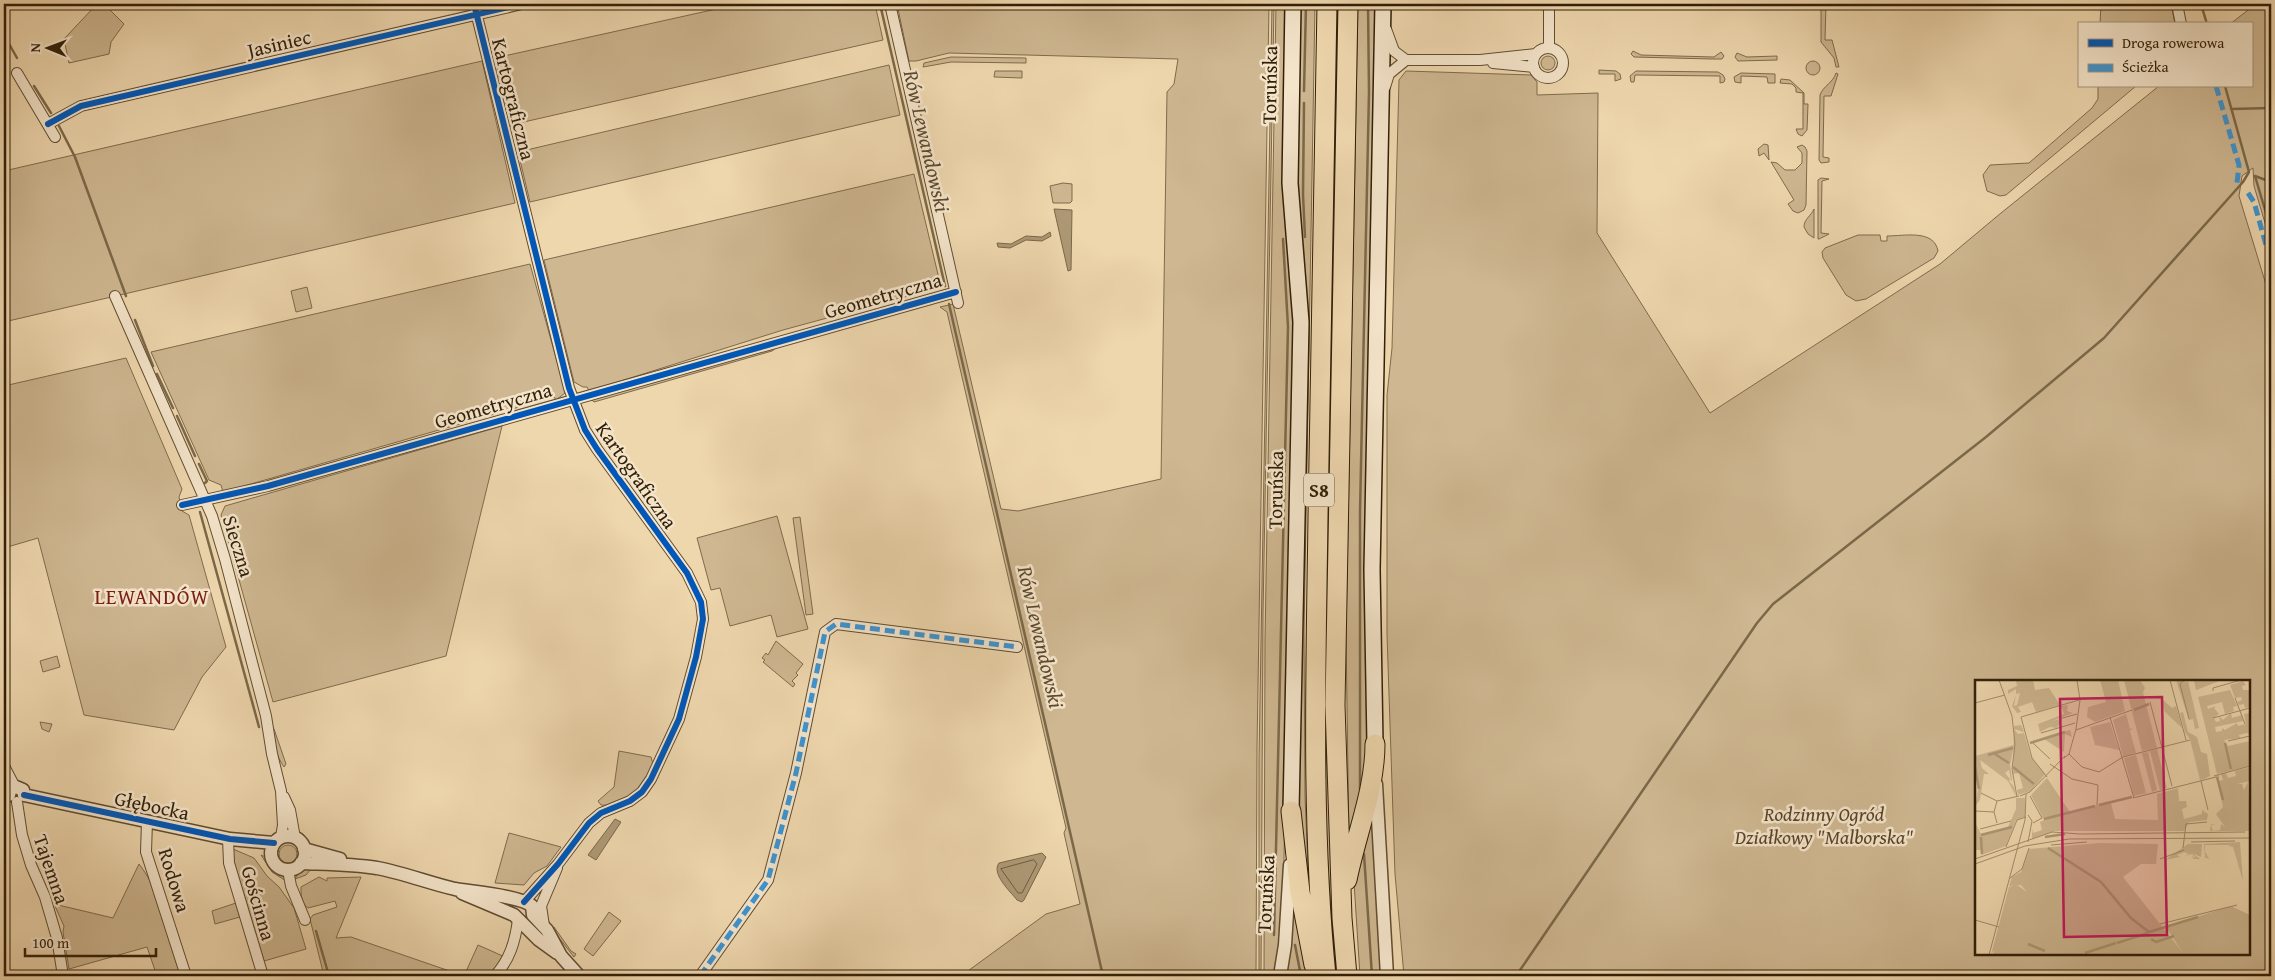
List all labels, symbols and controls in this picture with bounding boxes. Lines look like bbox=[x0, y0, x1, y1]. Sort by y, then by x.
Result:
north arrow bbox=[22, 22, 72, 72]
street label: Jasiniec bbox=[241, 22, 314, 65]
legend bbox=[2078, 22, 2252, 88]
text: Droga rowerowa bbox=[2122, 32, 2224, 53]
street label: Kartograficzna bbox=[485, 35, 543, 163]
text: N bbox=[25, 42, 45, 53]
street label: Toruńska bbox=[1254, 45, 1284, 124]
text: Ścieżka bbox=[2122, 56, 2169, 77]
water label: Rów Lewandowski bbox=[895, 66, 959, 216]
street label: Geometryczna bbox=[821, 264, 946, 326]
street label: Geometryczna bbox=[431, 374, 556, 436]
street label: Kartograficzna bbox=[589, 416, 685, 535]
street label: Toruńska bbox=[1260, 450, 1290, 529]
road number: S8 bbox=[1304, 474, 1334, 506]
street label: Sieczna bbox=[216, 512, 262, 581]
water label: Rów Lewandowski bbox=[1009, 562, 1073, 712]
district label: LEWANDÓW bbox=[95, 581, 209, 612]
inset map bbox=[1975, 680, 2250, 955]
street label: Głębocka bbox=[112, 783, 193, 827]
park label: Rodzinny Ogród Działkowy "Malborska" bbox=[1734, 799, 1913, 851]
street label: Tajemna bbox=[27, 830, 78, 908]
street label: Rodowa bbox=[152, 844, 199, 916]
street label: Toruńska bbox=[1248, 854, 1282, 934]
street label: Gościnna bbox=[235, 862, 284, 944]
scale bar bbox=[25, 925, 156, 957]
text: 100 m bbox=[32, 932, 70, 953]

